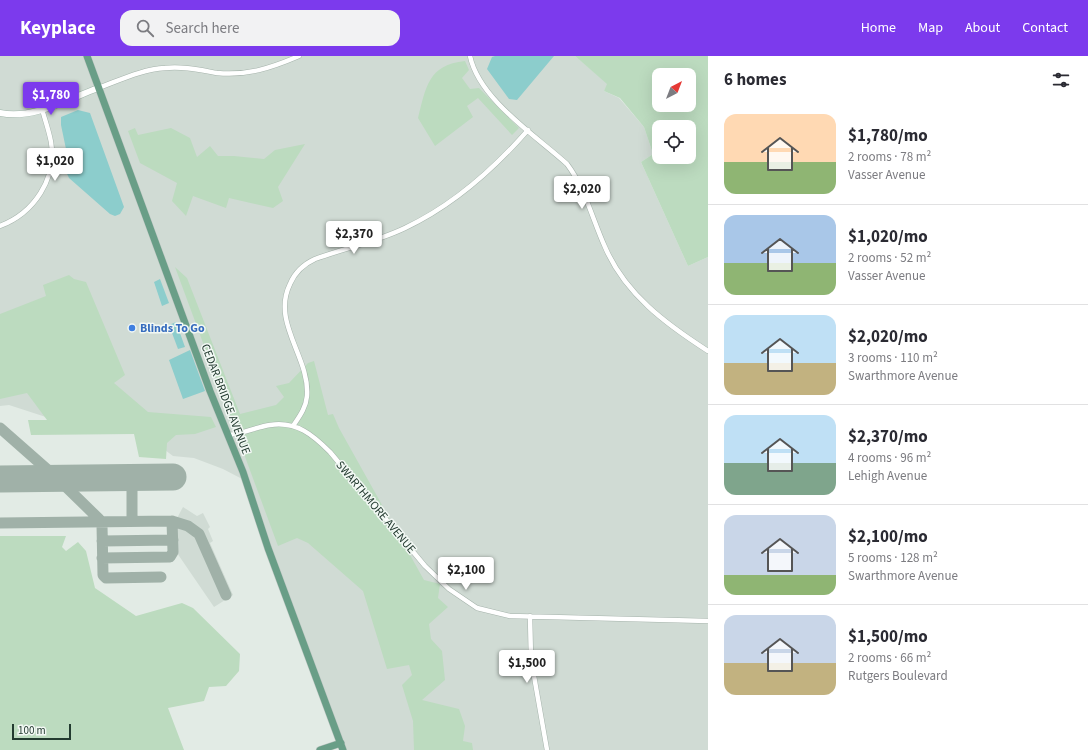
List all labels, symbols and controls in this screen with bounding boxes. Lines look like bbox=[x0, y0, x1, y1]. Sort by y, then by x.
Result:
search box bbox=[120, 10, 400, 46]
text: Keyplace bbox=[20, 15, 96, 42]
icon: search bbox=[134, 17, 156, 39]
text: Search here bbox=[166, 18, 240, 39]
text: Home bbox=[861, 18, 896, 38]
text: Map bbox=[918, 18, 943, 38]
text: About bbox=[965, 18, 1000, 38]
text: Contact bbox=[1022, 18, 1068, 38]
north arrow bbox=[652, 68, 696, 112]
map controls bbox=[652, 68, 696, 164]
text: 6 homes bbox=[724, 68, 786, 92]
icon: filters bbox=[1050, 69, 1072, 91]
pin: $1,780 bbox=[18, 82, 84, 116]
text: $1,780 bbox=[32, 86, 70, 104]
button: locate bbox=[652, 120, 696, 164]
text: $1,780/mo bbox=[848, 124, 928, 148]
icon: home bbox=[756, 130, 804, 178]
pin: $1,020 bbox=[22, 148, 88, 182]
text: 2 rooms · 78 m² bbox=[848, 148, 931, 166]
text: $1,020 bbox=[36, 152, 74, 170]
text: Vasser Avenue bbox=[848, 166, 925, 184]
pin: $2,020 bbox=[549, 176, 615, 210]
text: $2,020 bbox=[563, 180, 601, 198]
pin: $2,370 bbox=[321, 221, 387, 255]
text: $2,370 bbox=[335, 225, 373, 243]
text: $1,020/mo bbox=[848, 225, 928, 249]
icon: home bbox=[756, 231, 804, 279]
text: 2 rooms · 52 m² bbox=[848, 249, 931, 267]
text: Vasser Avenue bbox=[848, 267, 925, 285]
place label: Blinds To Go bbox=[140, 320, 205, 337]
marker: Blinds To Go bbox=[127, 323, 137, 333]
text: $2,020/mo bbox=[848, 325, 928, 349]
icon: home bbox=[756, 331, 804, 379]
street label: CEDAR BRIDGE AVENUE bbox=[197, 341, 255, 457]
text: 3 rooms · 110 m² bbox=[848, 349, 938, 367]
text: Swarthmore Avenue bbox=[848, 367, 958, 385]
text: $2,370/mo bbox=[848, 425, 928, 449]
icon: home bbox=[756, 431, 804, 479]
text: 4 rooms · 96 m² bbox=[848, 449, 931, 467]
street label: SWARTHMORE AVENUE bbox=[332, 457, 419, 557]
text: Lehigh Avenue bbox=[848, 467, 927, 485]
text: $2,100/mo bbox=[848, 525, 928, 549]
icon: home bbox=[756, 531, 804, 579]
text: 5 rooms · 128 m² bbox=[848, 549, 938, 567]
pin: $2,100 bbox=[433, 557, 499, 591]
text: $2,100 bbox=[447, 561, 485, 579]
text: Swarthmore Avenue bbox=[848, 567, 958, 585]
text: $1,500/mo bbox=[848, 625, 928, 649]
icon: home bbox=[756, 631, 804, 679]
text: 2 rooms · 66 m² bbox=[848, 649, 931, 667]
pin: $1,500 bbox=[494, 650, 560, 684]
text: $1,500 bbox=[508, 654, 546, 672]
text: Rutgers Boulevard bbox=[848, 667, 948, 685]
scale bar bbox=[12, 722, 71, 741]
text: 100 m bbox=[18, 723, 46, 738]

